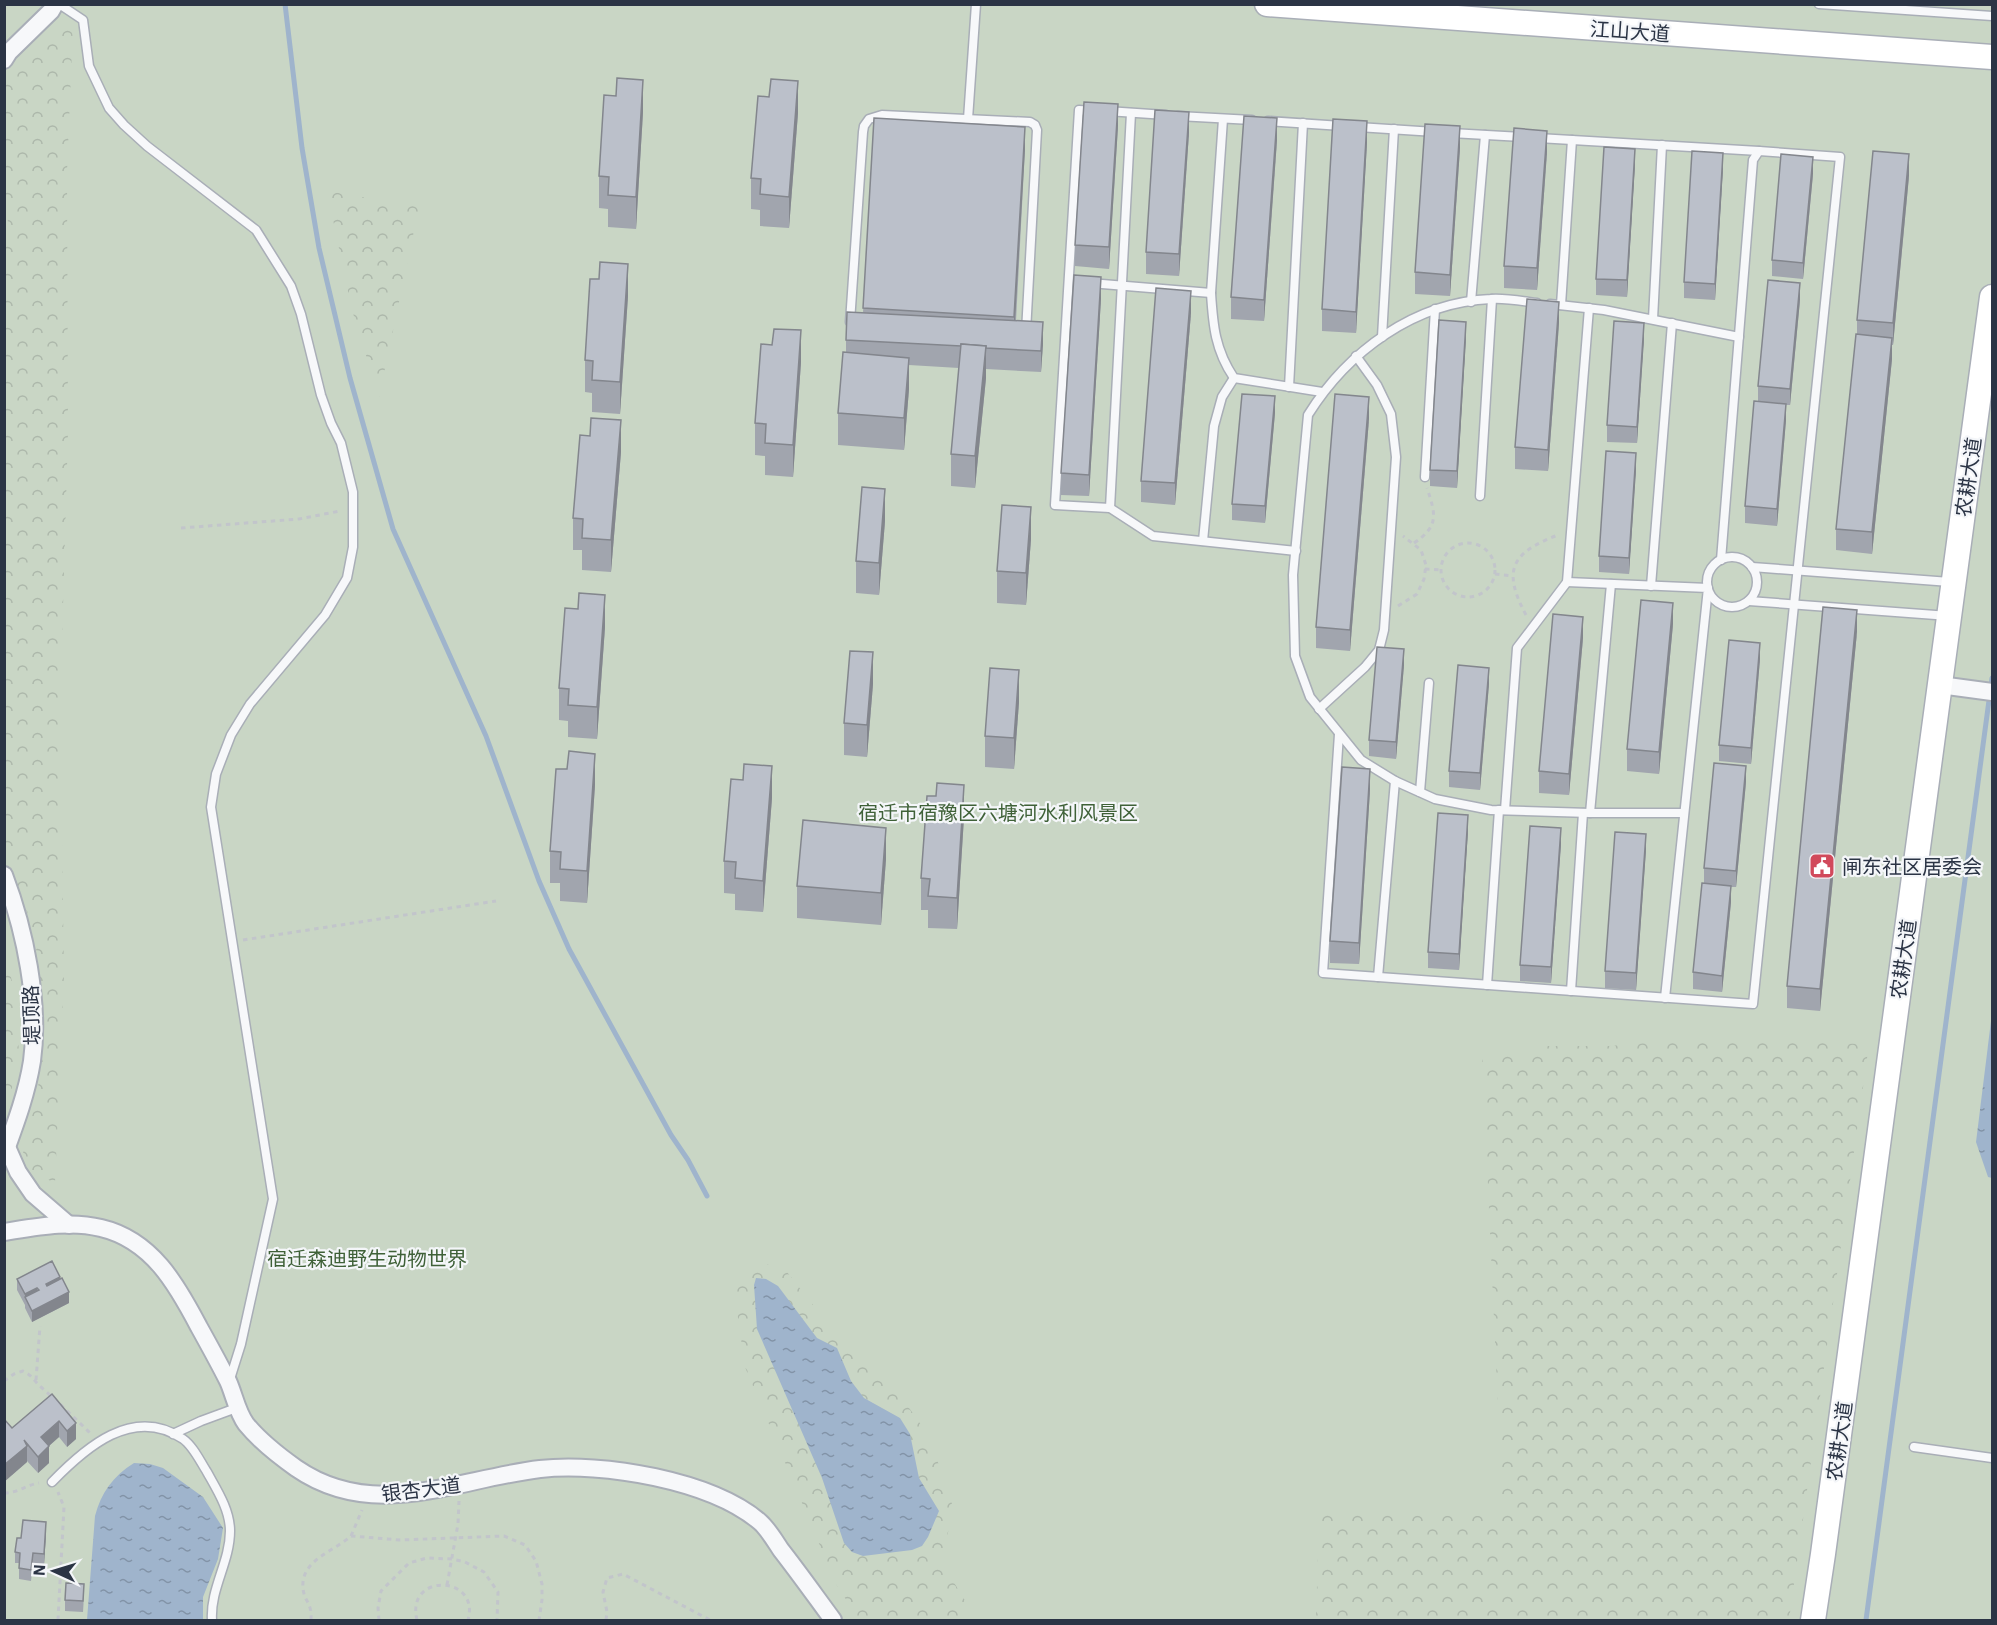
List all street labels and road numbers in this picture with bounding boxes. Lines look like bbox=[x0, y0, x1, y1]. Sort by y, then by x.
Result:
street label: 江山大道 bbox=[1589, 15, 1671, 47]
street label: 农耕大道 bbox=[1949, 436, 1987, 518]
street label: 农耕大道 bbox=[1884, 918, 1922, 1000]
street label: 堤顶路 bbox=[16, 985, 46, 1045]
street label: 农耕大道 bbox=[1820, 1400, 1858, 1482]
street label: 银杏大道 bbox=[380, 1471, 462, 1507]

